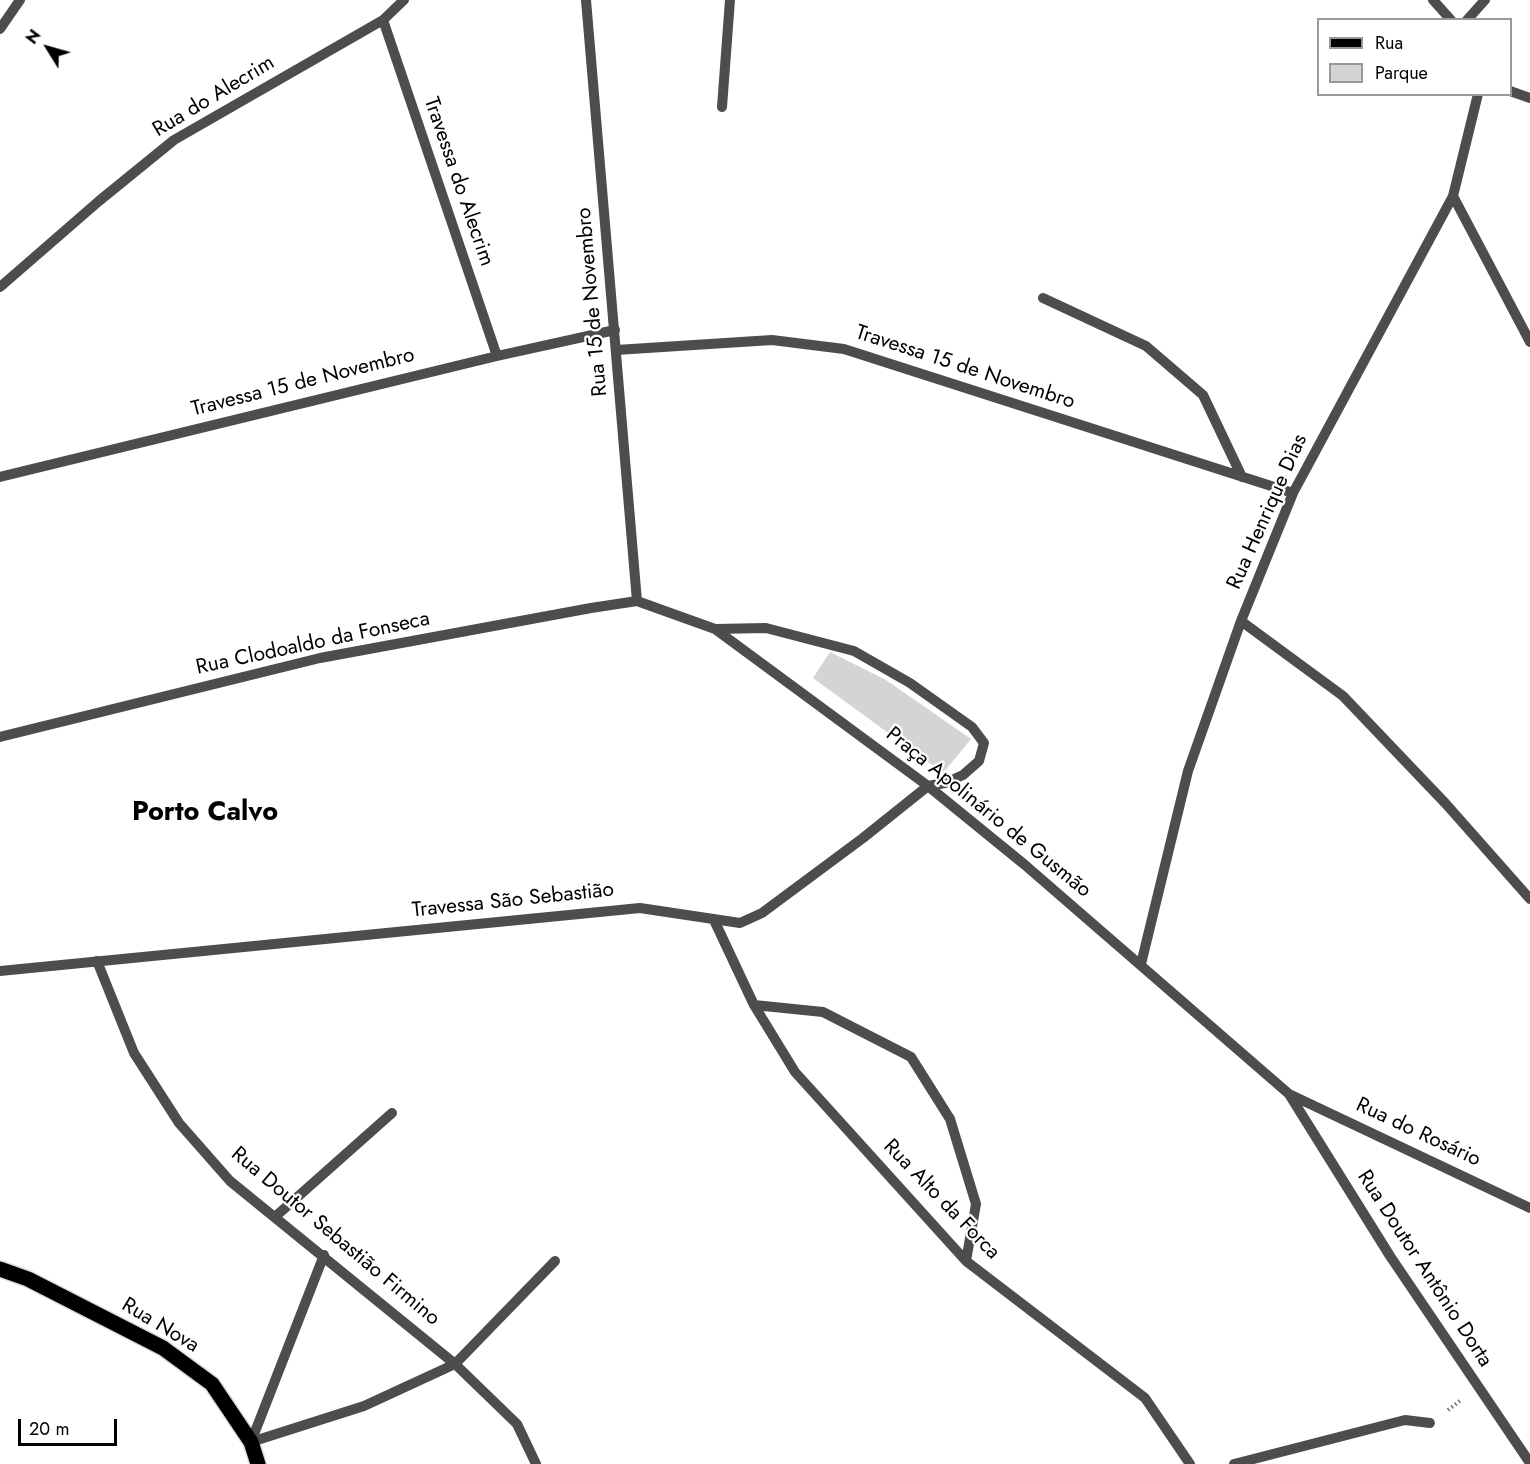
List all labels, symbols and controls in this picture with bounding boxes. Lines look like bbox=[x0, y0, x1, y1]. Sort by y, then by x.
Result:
north arrow bbox=[18, 18, 78, 78]
legend bbox=[1317, 18, 1512, 96]
text: N bbox=[20, 25, 46, 49]
text: Rua bbox=[1375, 30, 1403, 56]
street label: Rua do Alecrim bbox=[149, 51, 279, 143]
text: Parque bbox=[1375, 60, 1428, 86]
street label: Travessa do Alecrim bbox=[417, 94, 499, 270]
street label: Rua 15 de Novembro bbox=[572, 206, 614, 398]
street label: Travessa 15 de Novembro bbox=[852, 321, 1078, 415]
street label: Travessa 15 de Novembro bbox=[189, 343, 417, 423]
street label: Rua Henrique Dias bbox=[1223, 431, 1313, 593]
street label: Rua Clodoaldo da Fonseca bbox=[194, 607, 432, 681]
street label: Praça Apolinário de Gusmão bbox=[880, 722, 1096, 904]
district label: Porto Calvo bbox=[132, 797, 278, 829]
street label: Travessa São Sebastião bbox=[411, 878, 615, 924]
street label: Rua do Rosário bbox=[1352, 1093, 1484, 1173]
street label: Rua Alto da Forca bbox=[877, 1135, 1005, 1265]
street label: Rua Doutor Sebastião Firmino bbox=[225, 1142, 445, 1332]
street label: Rua Doutor Antônio Dorta bbox=[1351, 1166, 1497, 1372]
street label: Rua Nova bbox=[117, 1293, 203, 1359]
scale bar bbox=[21, 1407, 120, 1445]
text: 20 m bbox=[29, 1416, 69, 1442]

